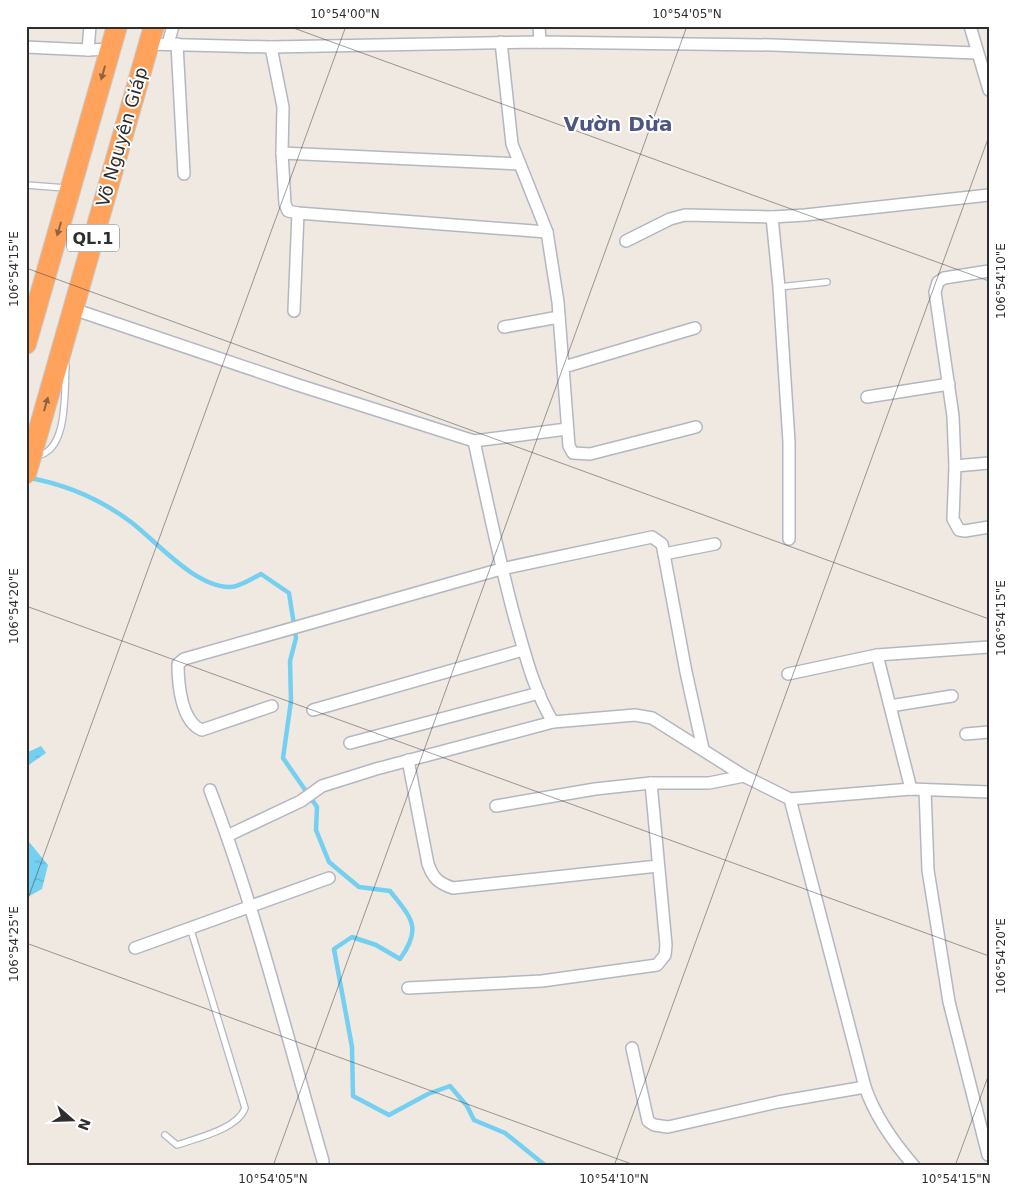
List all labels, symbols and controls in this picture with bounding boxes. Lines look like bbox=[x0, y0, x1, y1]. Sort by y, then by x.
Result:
text: 10°54'00"N bbox=[310, 7, 380, 21]
text: 10°54'05"N bbox=[652, 7, 722, 21]
street label: Võ Nguyên Giáp bbox=[92, 65, 151, 209]
one-way arrow bbox=[99, 66, 107, 81]
district label: Vườn Dừa bbox=[564, 112, 673, 136]
one-way arrow bbox=[54, 222, 62, 237]
road number: QL.1 bbox=[67, 224, 119, 252]
text: 106°54'15"E bbox=[7, 231, 21, 307]
text: 106°54'10"E bbox=[994, 243, 1008, 319]
one-way arrow bbox=[43, 396, 51, 411]
text: 106°54'20"E bbox=[7, 568, 21, 644]
text: 106°54'15"E bbox=[994, 580, 1008, 656]
text: 106°54'25"E bbox=[7, 906, 21, 982]
text: 106°54'20"E bbox=[994, 918, 1008, 994]
north arrow bbox=[48, 1094, 98, 1144]
text: N bbox=[75, 1116, 94, 1133]
text: 10°54'05"N bbox=[238, 1172, 308, 1186]
text: 10°54'10"N bbox=[579, 1172, 649, 1186]
text: 10°54'15"N bbox=[921, 1172, 991, 1186]

